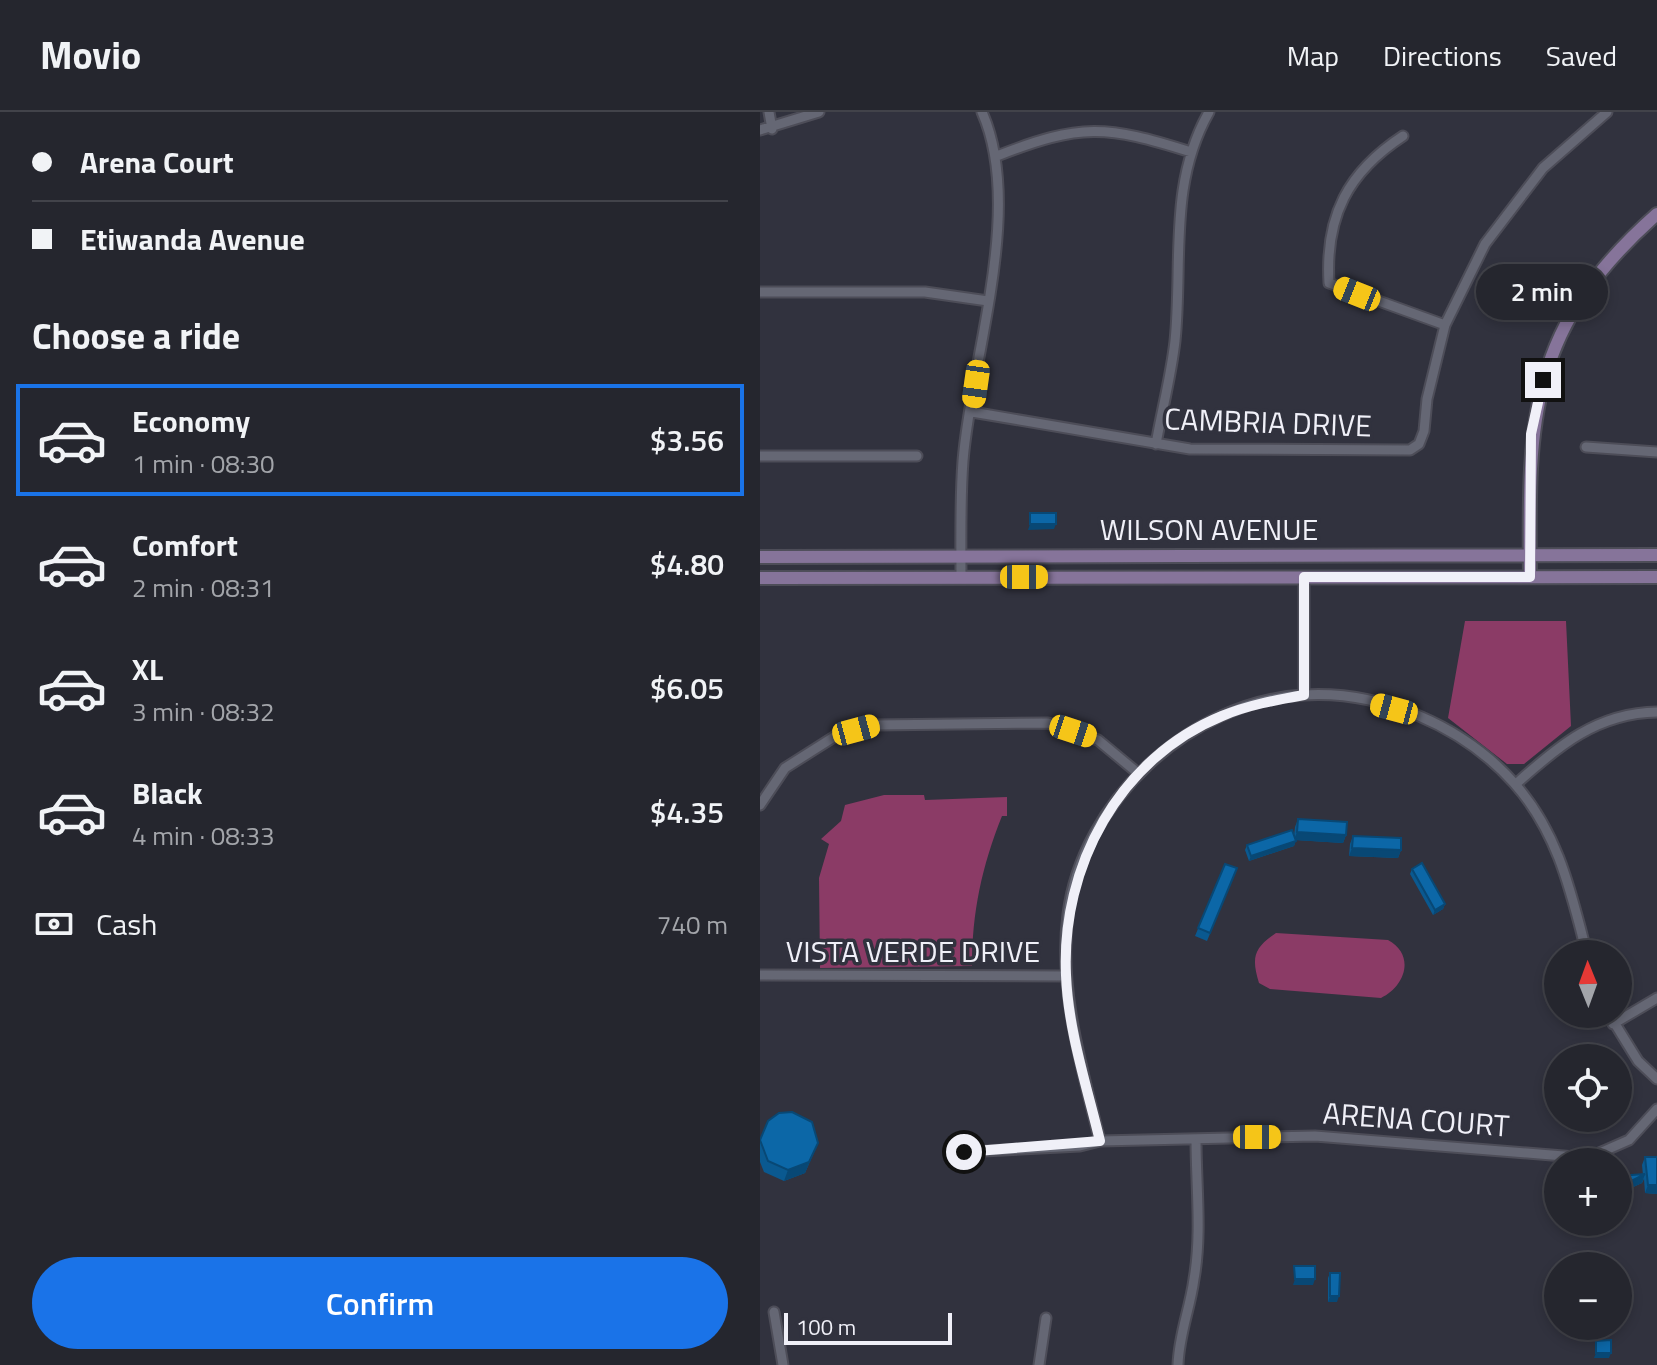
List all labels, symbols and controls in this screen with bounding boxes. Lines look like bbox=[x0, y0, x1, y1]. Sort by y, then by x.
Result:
text: Movio bbox=[40, 26, 141, 84]
text: Map bbox=[1287, 34, 1339, 77]
text: Directions bbox=[1383, 34, 1502, 77]
text: Saved bbox=[1546, 34, 1617, 77]
text: Arena Court bbox=[80, 139, 234, 185]
text: Etiwanda Avenue bbox=[80, 216, 305, 262]
callout: 2 min bbox=[1477, 264, 1609, 320]
text: 2 min bbox=[1511, 272, 1573, 311]
car bbox=[1330, 274, 1384, 314]
text: Choose a ride bbox=[32, 308, 240, 363]
car bbox=[961, 359, 991, 409]
route end bbox=[1525, 362, 1561, 398]
street label: CAMBRIA DRIVE bbox=[1164, 395, 1373, 449]
text: Economy bbox=[132, 398, 250, 444]
icon: car bbox=[36, 404, 108, 476]
text: $3.56 bbox=[650, 417, 724, 463]
text: 1 min · 08:30 bbox=[132, 444, 275, 483]
street label: WILSON AVENUE bbox=[1100, 506, 1318, 552]
text: Comfort bbox=[132, 522, 238, 568]
icon: car bbox=[36, 528, 108, 600]
text: $4.80 bbox=[650, 541, 724, 587]
car bbox=[1000, 565, 1048, 589]
text: 2 min · 08:31 bbox=[132, 568, 275, 607]
text: XL bbox=[132, 646, 163, 692]
icon: car bbox=[36, 652, 108, 724]
text: $6.05 bbox=[650, 665, 724, 711]
car bbox=[1368, 691, 1420, 727]
text: 3 min · 08:32 bbox=[132, 692, 275, 731]
car bbox=[830, 712, 882, 748]
car bbox=[1046, 712, 1100, 750]
text: Black bbox=[132, 770, 203, 816]
icon: car bbox=[36, 776, 108, 848]
text: $4.35 bbox=[650, 789, 724, 835]
text: 4 min · 08:33 bbox=[132, 816, 275, 855]
text: Cash bbox=[96, 901, 157, 947]
icon: cash bbox=[32, 902, 76, 946]
text: 740 m bbox=[657, 905, 728, 944]
street label: VISTA VERDE DRIVE bbox=[786, 928, 1040, 974]
north arrow bbox=[1544, 940, 1632, 1028]
map controls bbox=[1544, 940, 1632, 1340]
button: locate bbox=[1544, 1044, 1632, 1132]
street label: ARENA COURT bbox=[1321, 1090, 1511, 1148]
car bbox=[1233, 1125, 1281, 1149]
route start bbox=[946, 1134, 982, 1170]
button: + bbox=[1544, 1148, 1632, 1236]
button: − bbox=[1544, 1252, 1632, 1340]
button: Confirm bbox=[32, 1257, 728, 1349]
scale bar bbox=[784, 1309, 952, 1345]
text: 100 m bbox=[796, 1310, 856, 1344]

